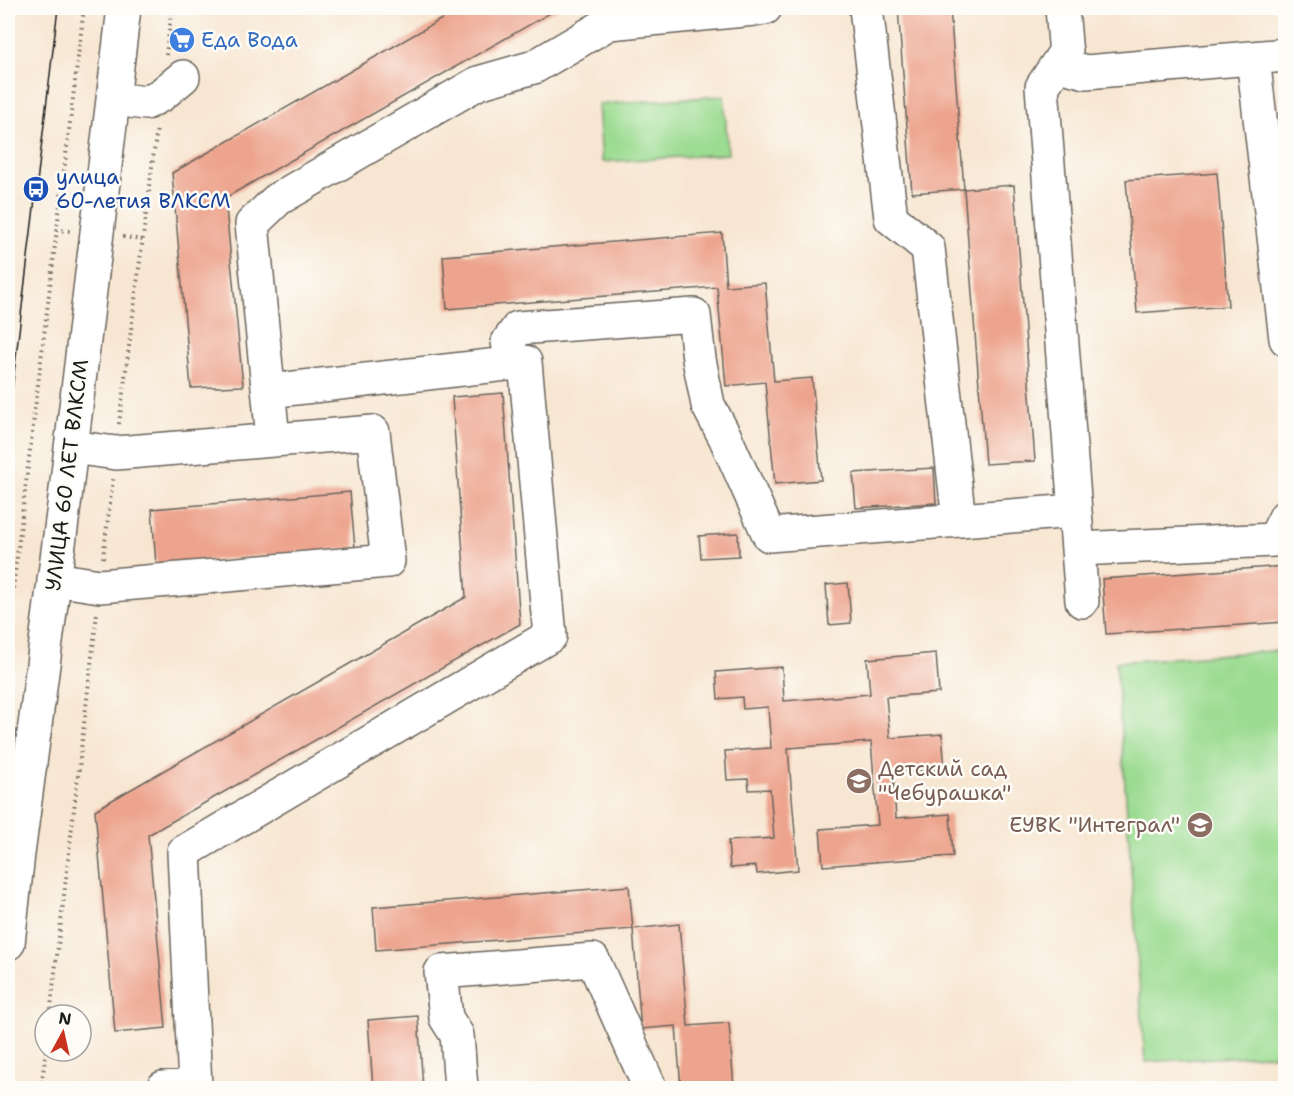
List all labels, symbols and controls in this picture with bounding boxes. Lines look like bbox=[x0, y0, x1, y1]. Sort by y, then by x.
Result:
supermarket icon: Еда Вода bbox=[167, 25, 197, 55]
place label: Еда Вода bbox=[201, 26, 298, 54]
place label: улица 60-летия ВЛКСМ bbox=[56, 163, 231, 215]
bus stop icon: улица 60-летия ВЛКСМ bbox=[21, 174, 51, 204]
street label: УЛИЦА 60 ЛЕТ ВЛКСМ bbox=[39, 357, 95, 593]
place label: Детский сад "Чебурашка" bbox=[878, 755, 1011, 807]
school or university icon: Детский сад "Чебурашка" bbox=[844, 766, 874, 796]
school or university icon: ЕУВК "Интеграл" bbox=[1185, 810, 1215, 840]
place label: ЕУВК "Интеграл" bbox=[1009, 811, 1180, 839]
north arrow bbox=[33, 1003, 93, 1063]
text: N bbox=[57, 1007, 73, 1030]

